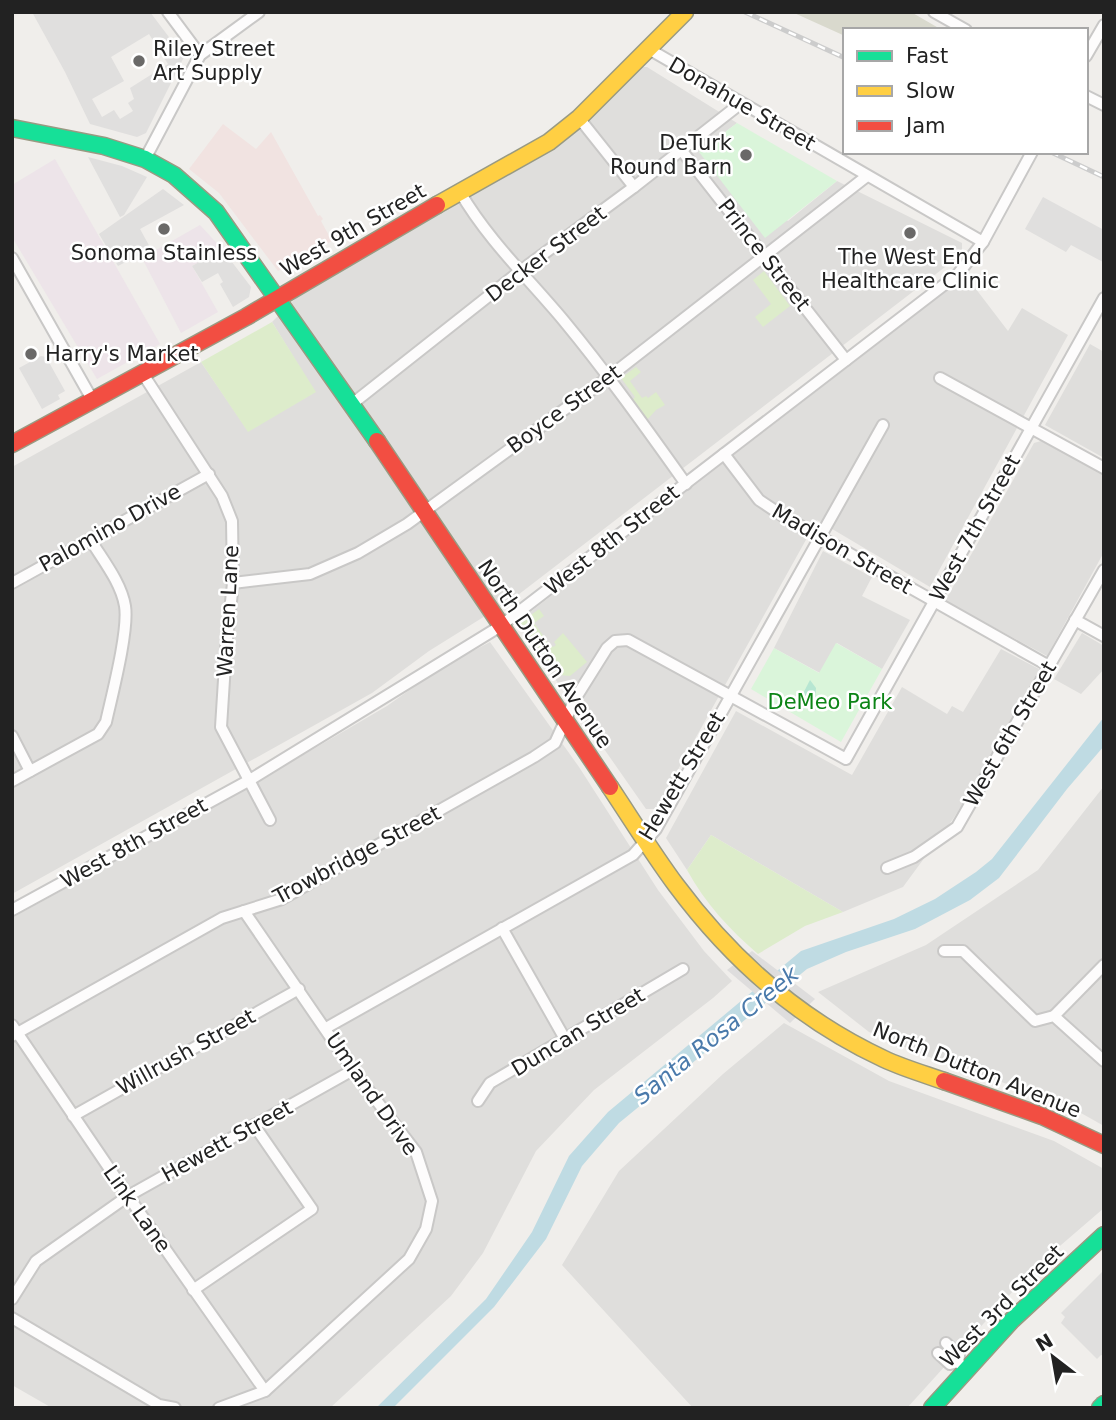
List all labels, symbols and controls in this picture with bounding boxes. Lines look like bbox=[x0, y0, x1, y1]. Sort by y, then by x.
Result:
legend bbox=[843, 28, 1088, 154]
place label: Riley Street Art Supply bbox=[153, 37, 275, 85]
text: Fast bbox=[906, 44, 948, 68]
street label: Donahue Street bbox=[664, 52, 820, 156]
marker: Riley Street Art Supply bbox=[131, 53, 147, 69]
text: Slow bbox=[906, 79, 955, 103]
text: Jam bbox=[904, 114, 946, 138]
place label: DeTurk Round Barn bbox=[610, 131, 733, 179]
marker: DeTurk Round Barn bbox=[738, 147, 754, 163]
street label: West 9th Street bbox=[276, 179, 430, 281]
street label: Prince Street bbox=[713, 194, 815, 316]
street label: Decker Street bbox=[481, 201, 611, 307]
marker: Sonoma Stainless bbox=[156, 221, 172, 237]
marker: The West End Healthcare Clinic bbox=[902, 225, 918, 241]
place label: Sonoma Stainless bbox=[71, 241, 257, 265]
place label: The West End Healthcare Clinic bbox=[821, 245, 999, 293]
place label: Harry's Market bbox=[45, 342, 199, 366]
marker: Harry's Market bbox=[23, 346, 39, 362]
street label: Boyce Street bbox=[502, 360, 626, 458]
street label: West 7th Street bbox=[925, 451, 1025, 605]
street label: Palomino Drive bbox=[35, 479, 185, 577]
street label: West 8th Street bbox=[540, 480, 684, 600]
street label: Madison Street bbox=[768, 499, 916, 599]
street label: Warren Lane bbox=[213, 544, 243, 678]
street label: North Dutton Avenue bbox=[473, 555, 617, 753]
street label: West 6th Street bbox=[959, 657, 1061, 811]
park label: DeMeo Park bbox=[767, 690, 893, 714]
street label: Hewett Street bbox=[634, 707, 730, 845]
street label: West 8th Street bbox=[57, 793, 211, 893]
street label: Trowbridge Street bbox=[268, 801, 445, 910]
water label: Santa Rosa Creek bbox=[628, 960, 805, 1109]
street label: Duncan Street bbox=[507, 983, 649, 1081]
street label: Willrush Street bbox=[113, 1004, 259, 1100]
street label: North Dutton Avenue bbox=[869, 1017, 1085, 1123]
street label: Umland Drive bbox=[321, 1028, 423, 1160]
street label: Hewett Street bbox=[157, 1095, 297, 1187]
street label: Link Lane bbox=[98, 1161, 176, 1257]
street label: West 3rd Street bbox=[936, 1240, 1068, 1372]
north arrow bbox=[1018, 1322, 1088, 1392]
text: N bbox=[1032, 1329, 1057, 1356]

